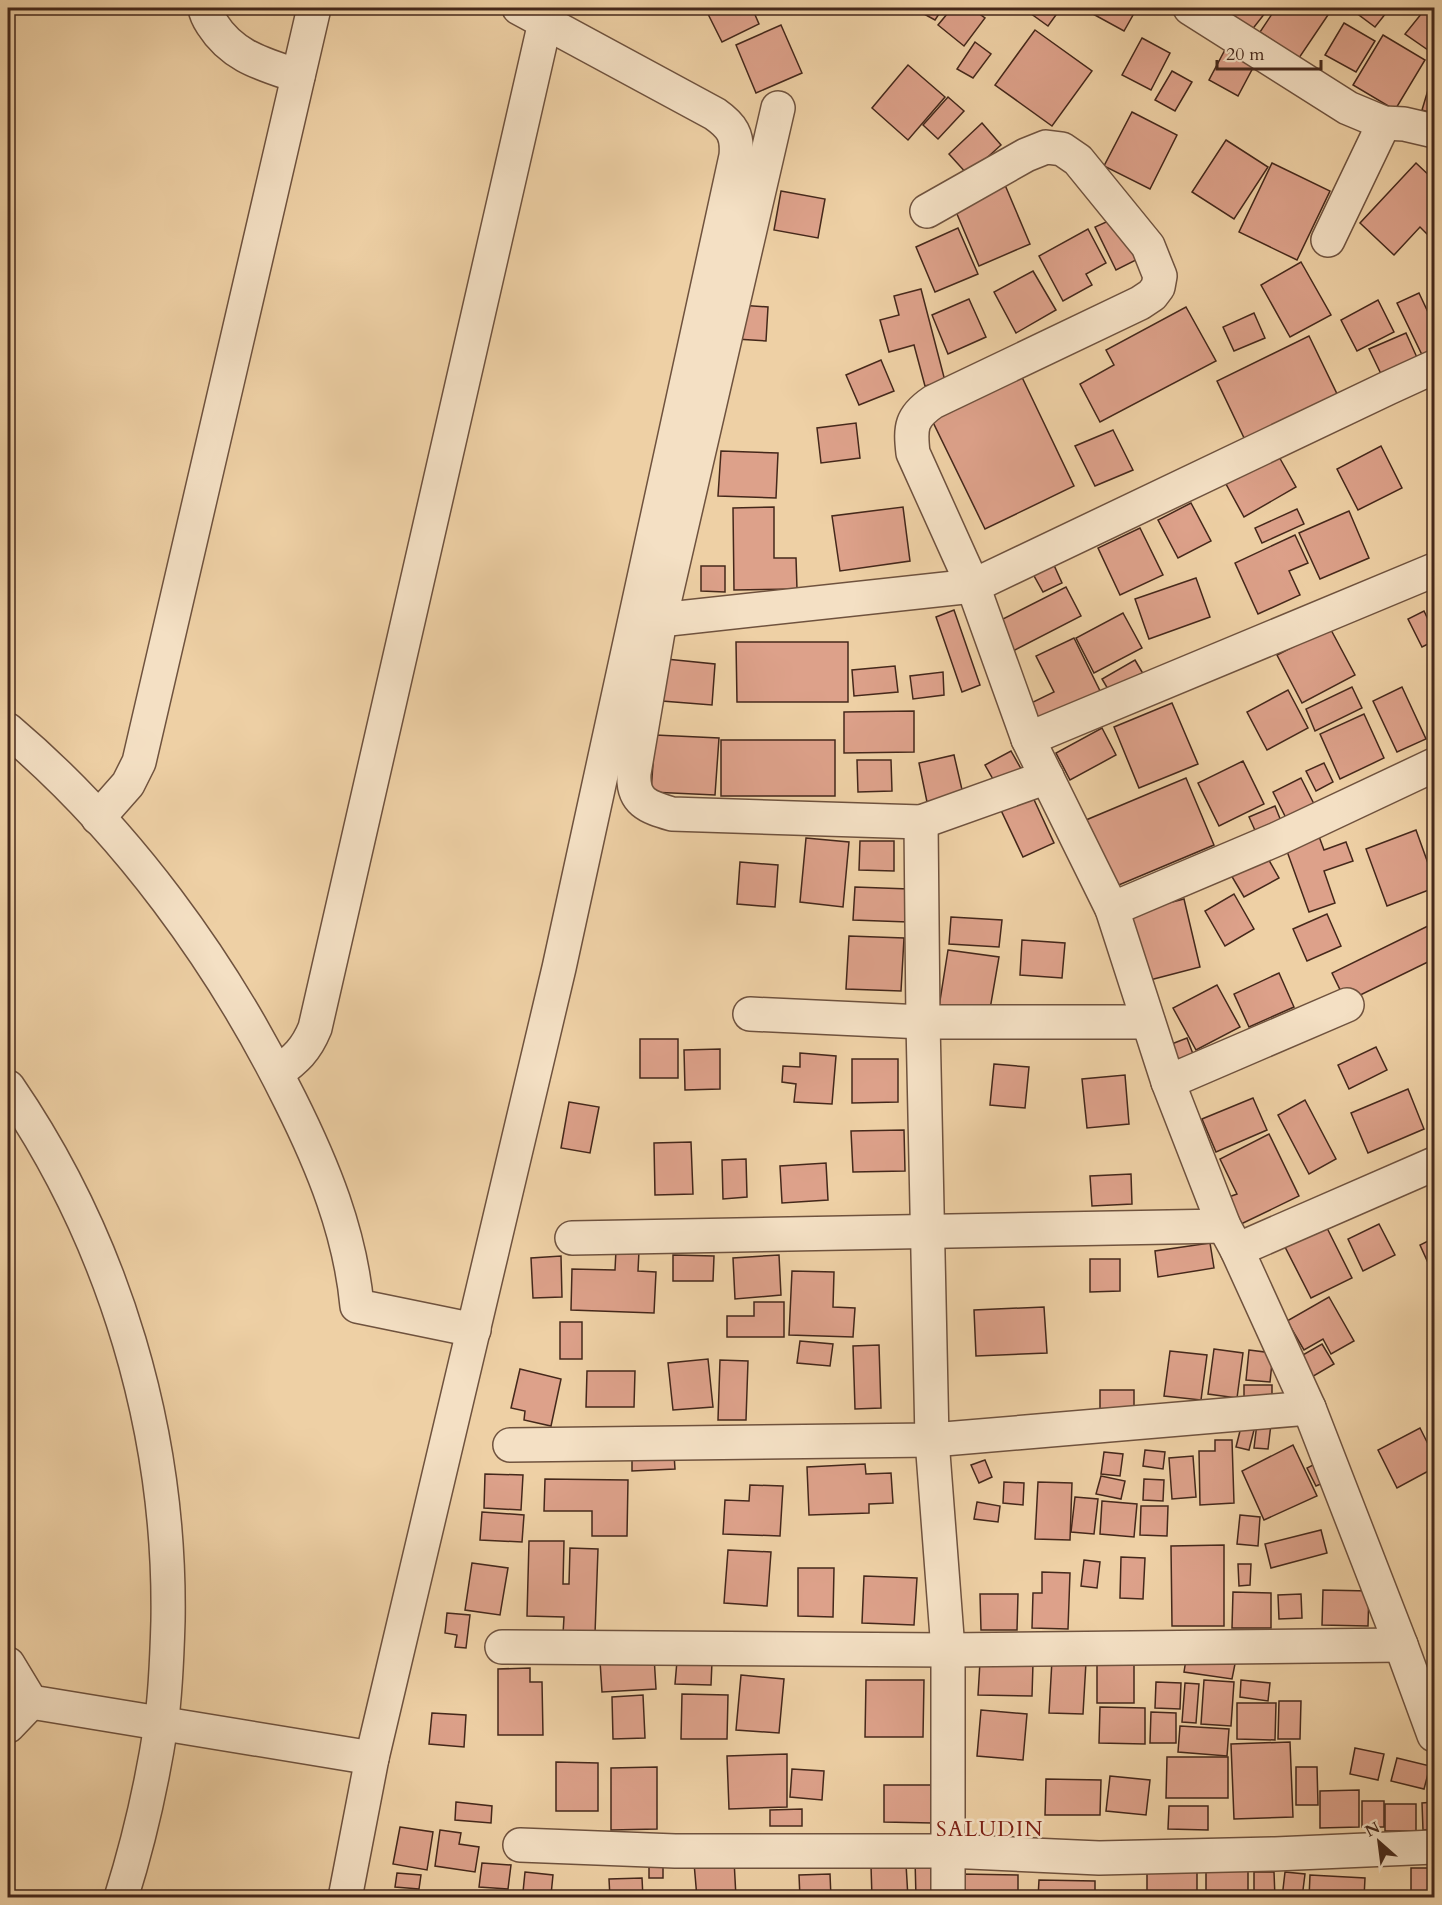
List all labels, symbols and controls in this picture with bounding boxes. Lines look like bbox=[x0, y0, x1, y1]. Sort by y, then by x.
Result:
scale bar bbox=[1217, 33, 1320, 71]
text: 20 m bbox=[1226, 42, 1265, 67]
north arrow bbox=[1349, 1812, 1409, 1872]
district label: SALUDIN bbox=[936, 1815, 1044, 1844]
text: N bbox=[1361, 1817, 1384, 1843]

